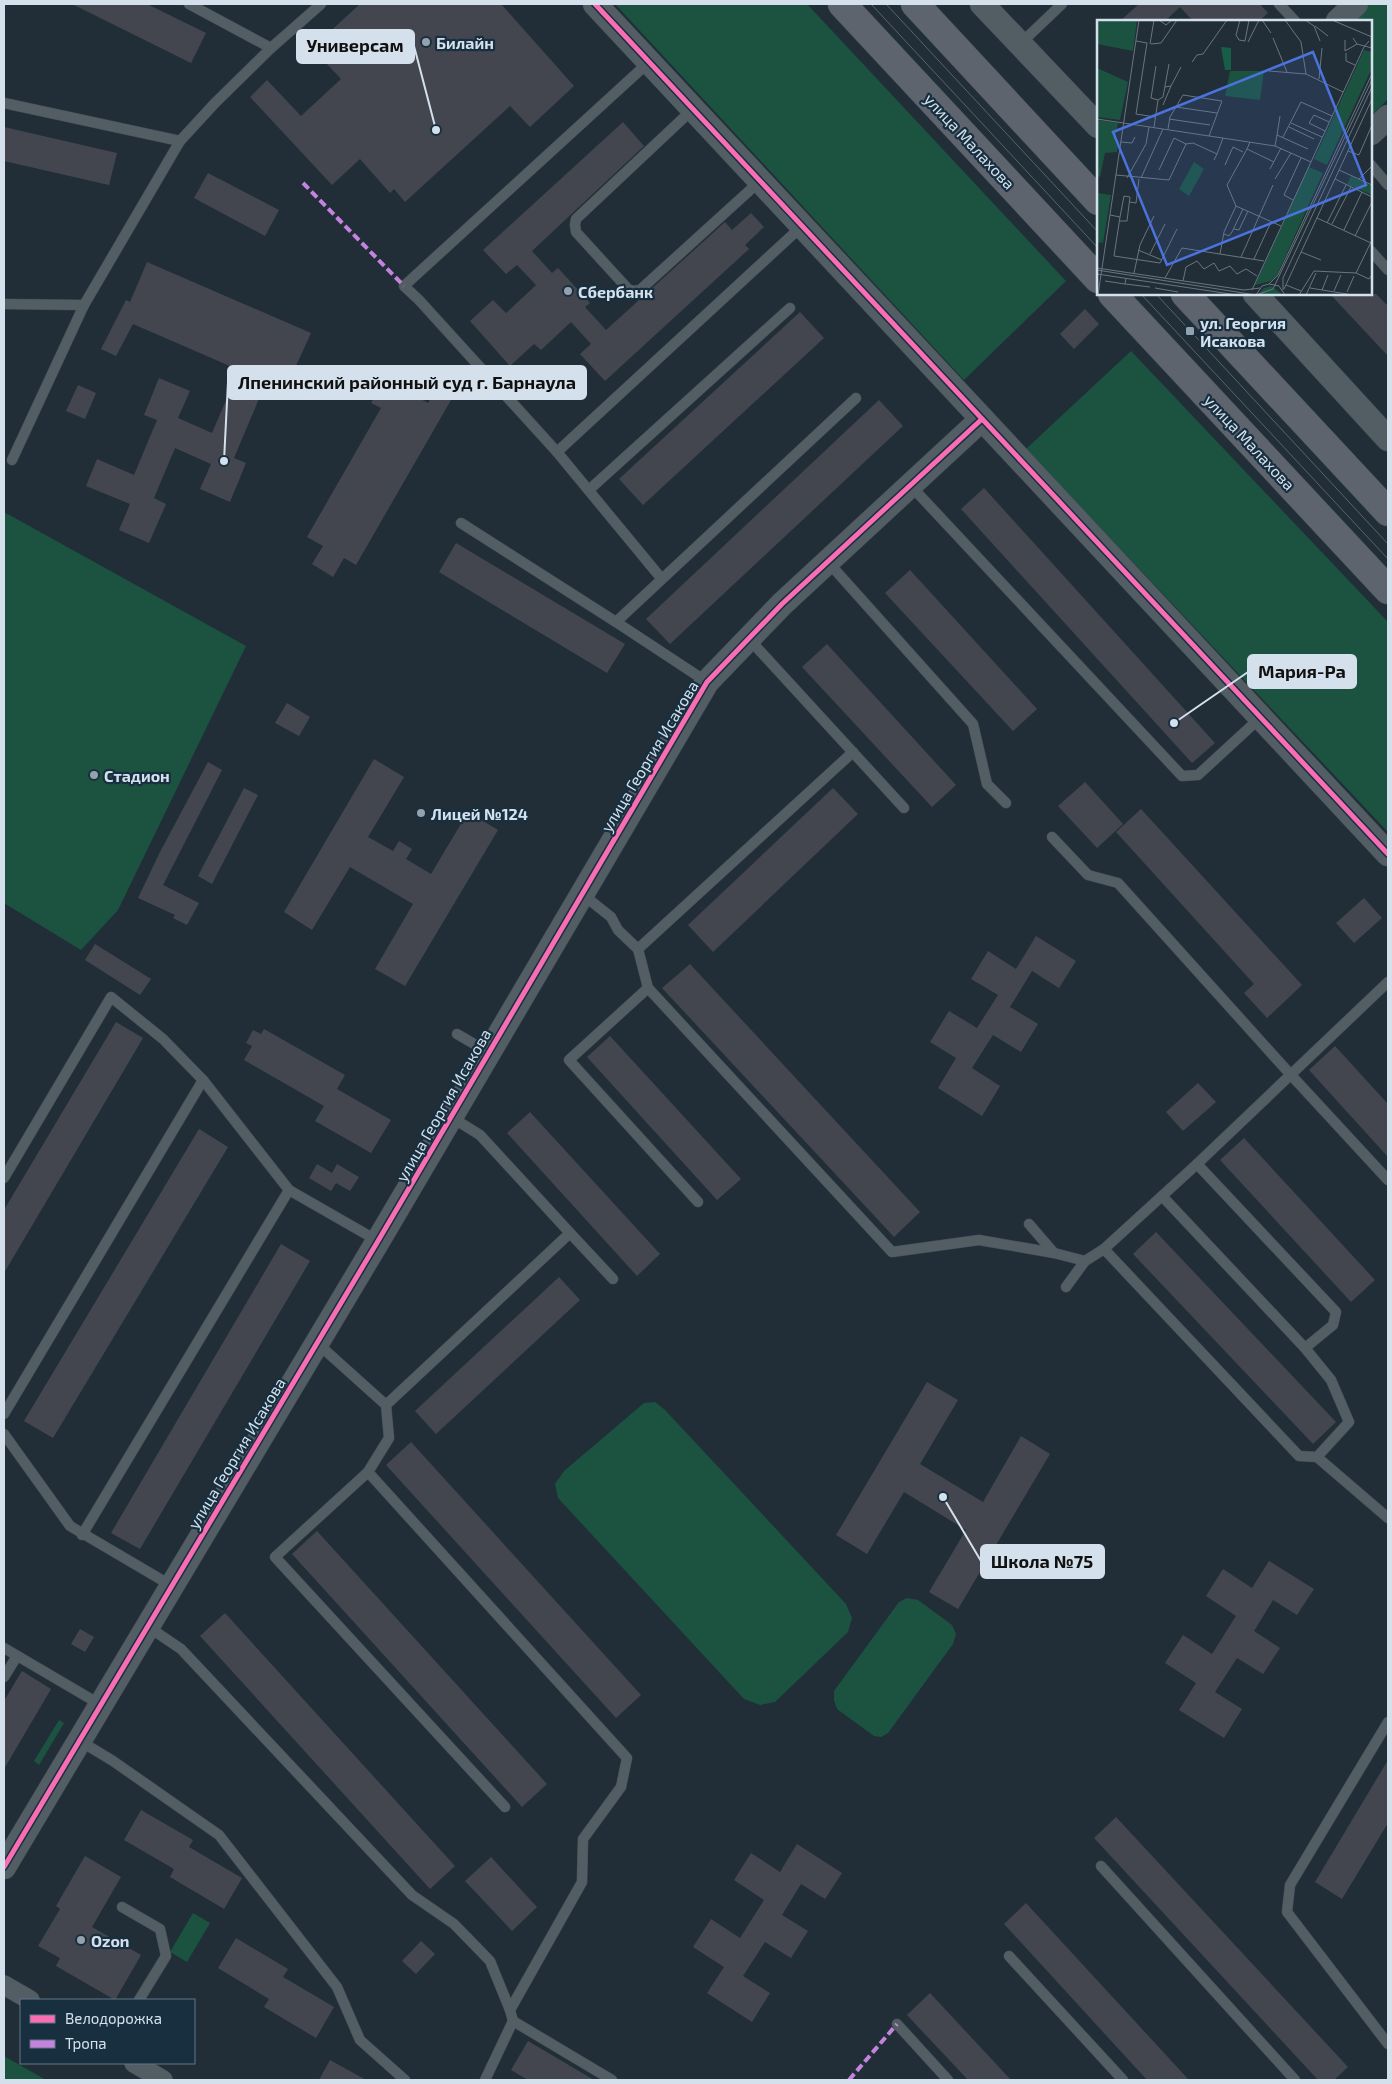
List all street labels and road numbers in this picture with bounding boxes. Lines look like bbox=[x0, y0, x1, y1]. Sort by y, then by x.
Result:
street label: улица Малахова bbox=[920, 89, 1019, 194]
street label: улица Малахова bbox=[1200, 390, 1299, 495]
street label: улица Георгия Исакова bbox=[596, 677, 703, 836]
street label: улица Георгия Исакова bbox=[391, 1025, 495, 1185]
street label: улица Георгия Исакова bbox=[183, 1374, 290, 1533]

